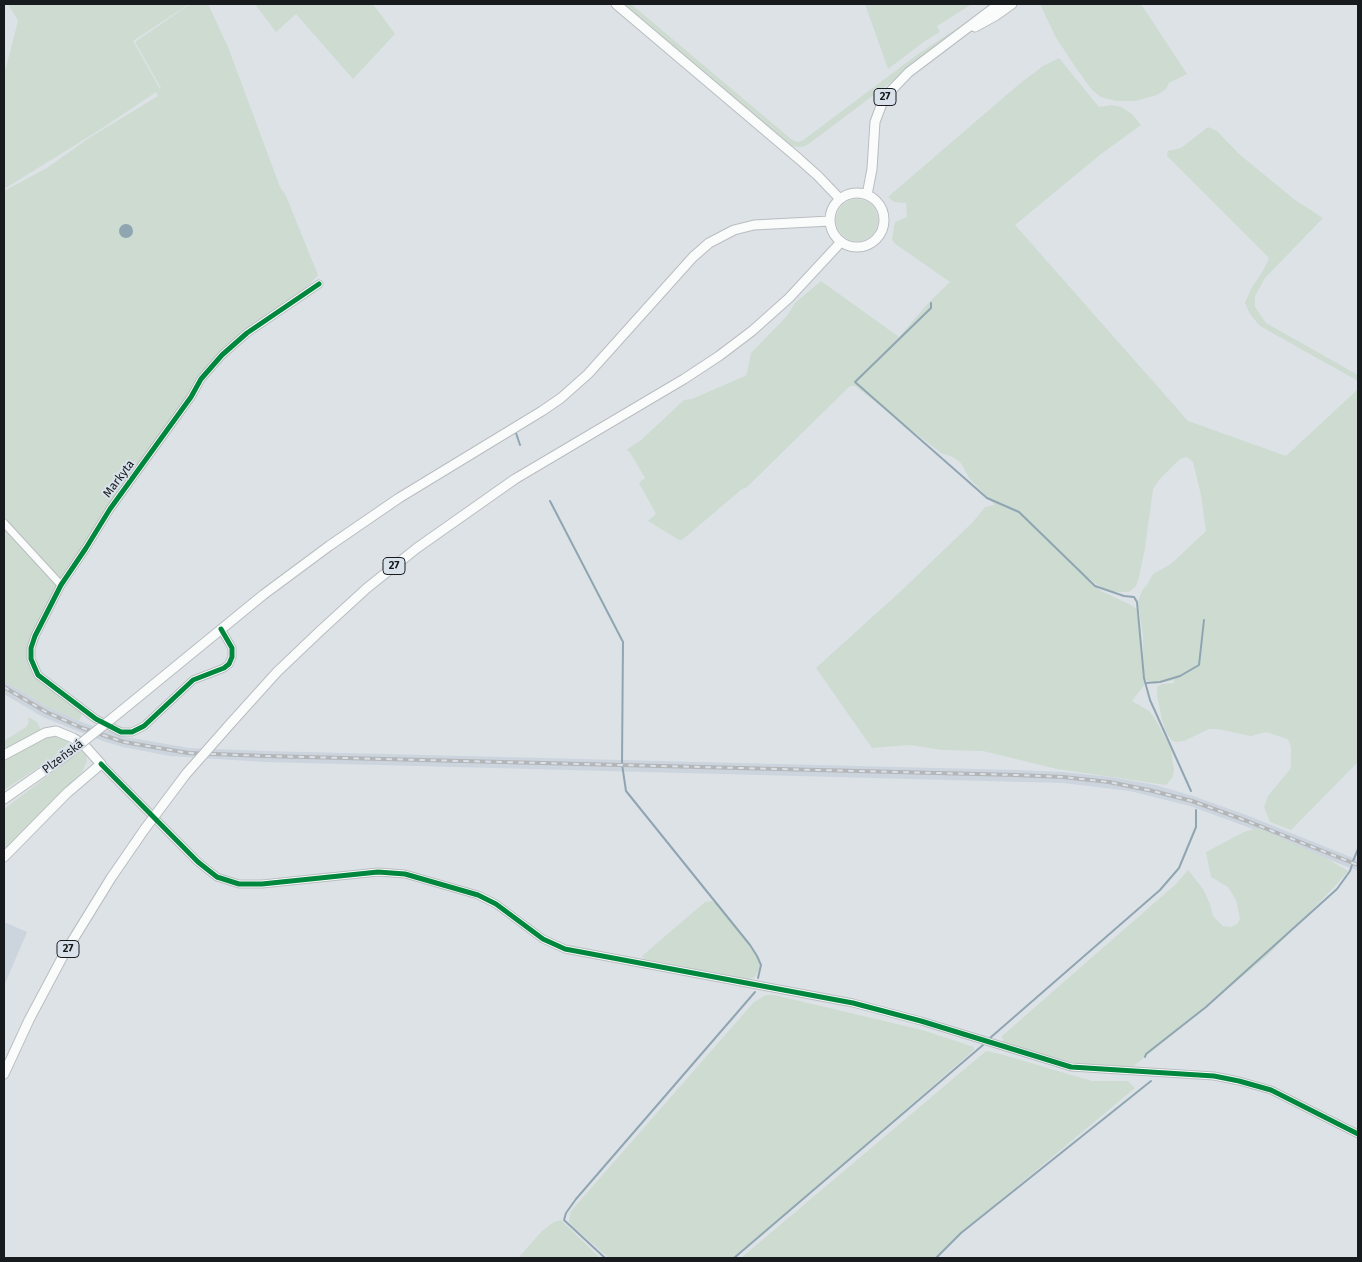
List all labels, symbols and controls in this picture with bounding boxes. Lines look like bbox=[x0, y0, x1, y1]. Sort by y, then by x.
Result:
road number: 27 bbox=[874, 88, 896, 105]
street label: Markyta bbox=[100, 457, 138, 501]
road number: 27 bbox=[383, 558, 405, 574]
street label: Plzeňská bbox=[40, 737, 86, 777]
road number: 27 bbox=[57, 941, 79, 958]

